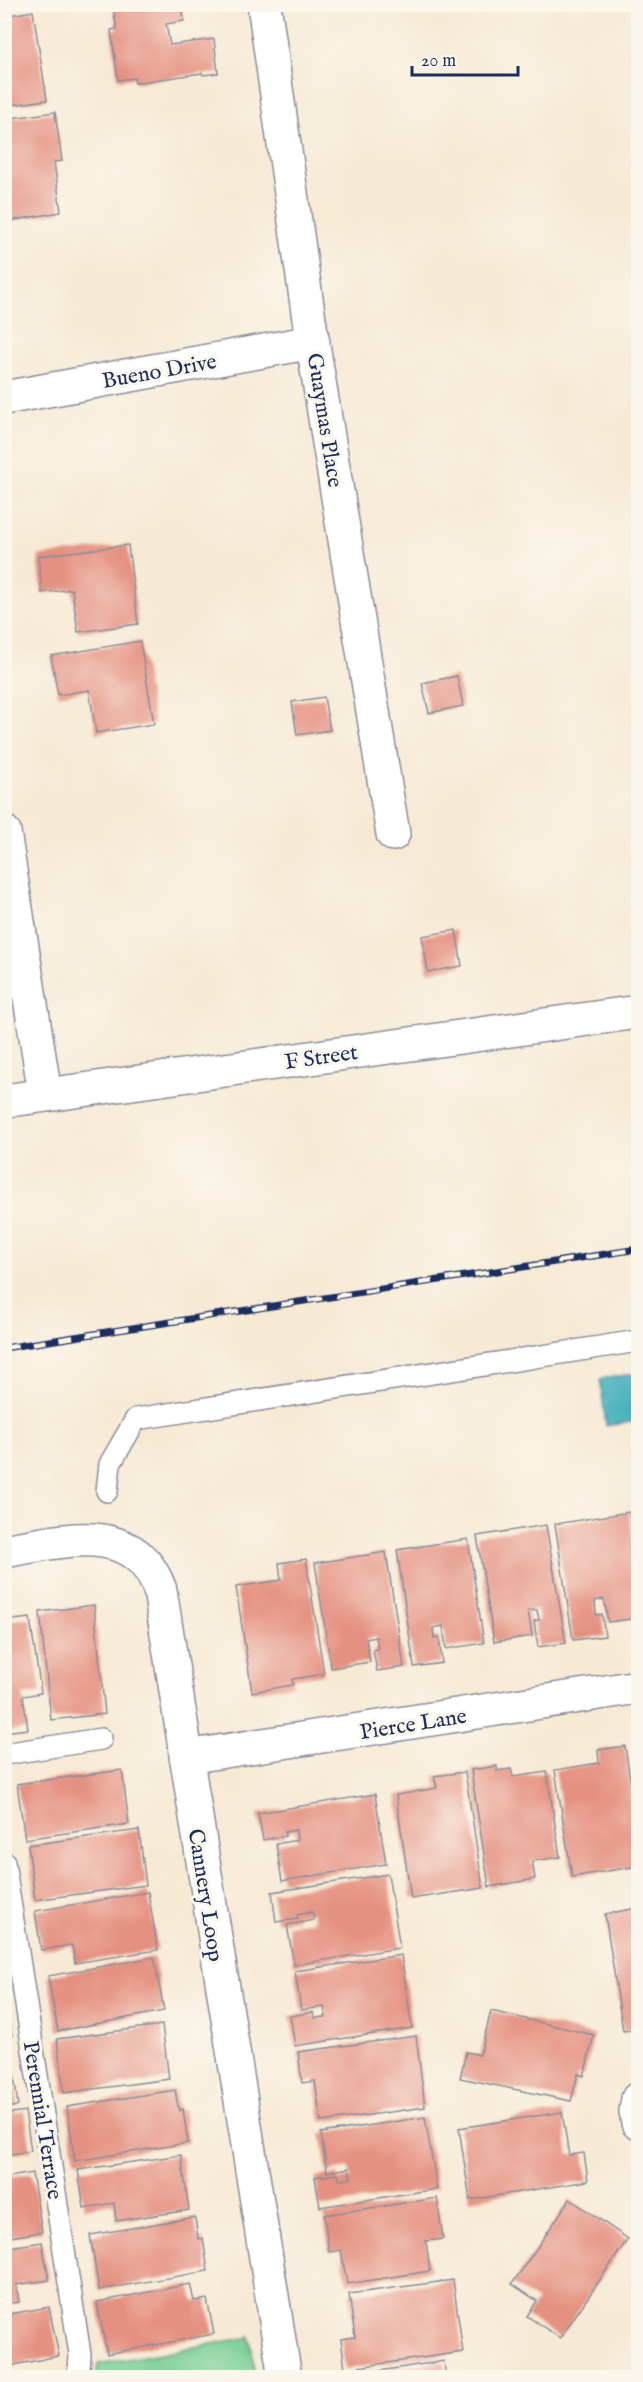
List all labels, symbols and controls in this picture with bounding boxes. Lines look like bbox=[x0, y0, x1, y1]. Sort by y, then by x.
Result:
scale bar bbox=[412, 39, 518, 77]
text: 20 m bbox=[421, 50, 456, 73]
street label: Bueno Drive bbox=[100, 348, 219, 396]
street label: Guaymas Place bbox=[300, 351, 348, 490]
street label: F Street bbox=[283, 1039, 360, 1077]
street label: Pierce Lane bbox=[358, 1703, 469, 1747]
street label: Cannery Loop bbox=[181, 1827, 229, 1964]
street label: Perennial Terrace bbox=[16, 2039, 68, 2201]

